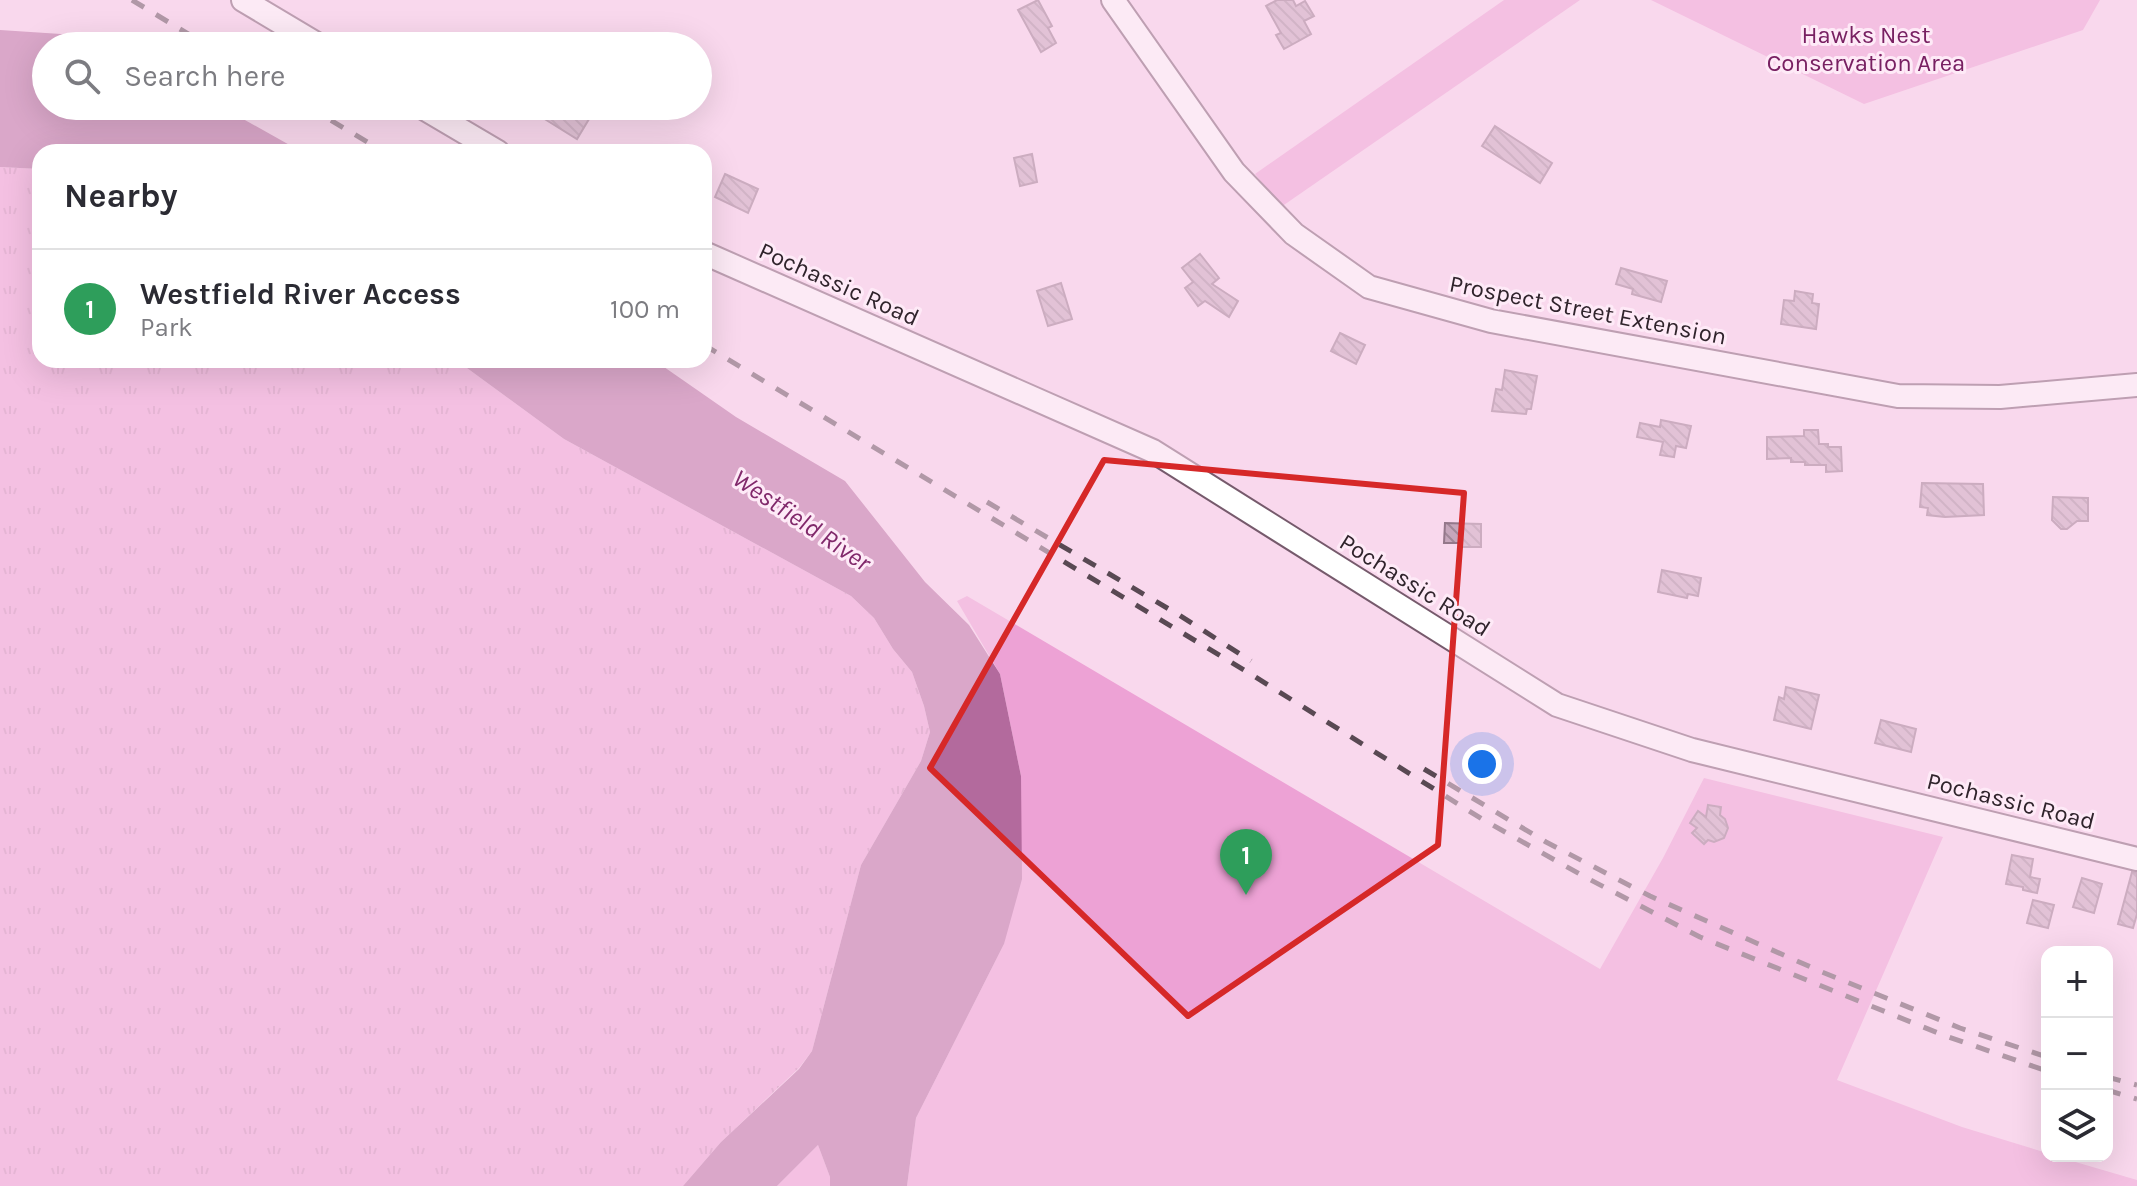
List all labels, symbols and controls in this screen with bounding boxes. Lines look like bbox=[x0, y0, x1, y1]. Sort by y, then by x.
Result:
park label: Hawks Nest Conservation Area bbox=[1767, 21, 1965, 77]
search box bbox=[32, 32, 712, 120]
icon: search bbox=[60, 54, 104, 98]
text: Search here bbox=[124, 58, 285, 94]
text: Nearby bbox=[64, 176, 178, 216]
street label: Pochassic Road bbox=[755, 236, 923, 332]
street label: Prospect Street Extension bbox=[1447, 269, 1729, 351]
text: Westfield River Access bbox=[140, 276, 461, 312]
text: 1 bbox=[85, 294, 95, 325]
text: 100 m bbox=[610, 294, 680, 325]
text: Park bbox=[140, 312, 193, 343]
water label: Westfield River bbox=[727, 463, 878, 579]
street label: Pochassic Road bbox=[1335, 528, 1495, 642]
your location bbox=[1462, 744, 1502, 784]
street label: Pochassic Road bbox=[1924, 767, 2098, 835]
pin: 1 bbox=[1220, 829, 1272, 895]
map controls bbox=[2041, 946, 2113, 1162]
button: + bbox=[2041, 946, 2113, 1018]
button: − bbox=[2041, 1018, 2113, 1090]
button: layers bbox=[2041, 1090, 2113, 1162]

